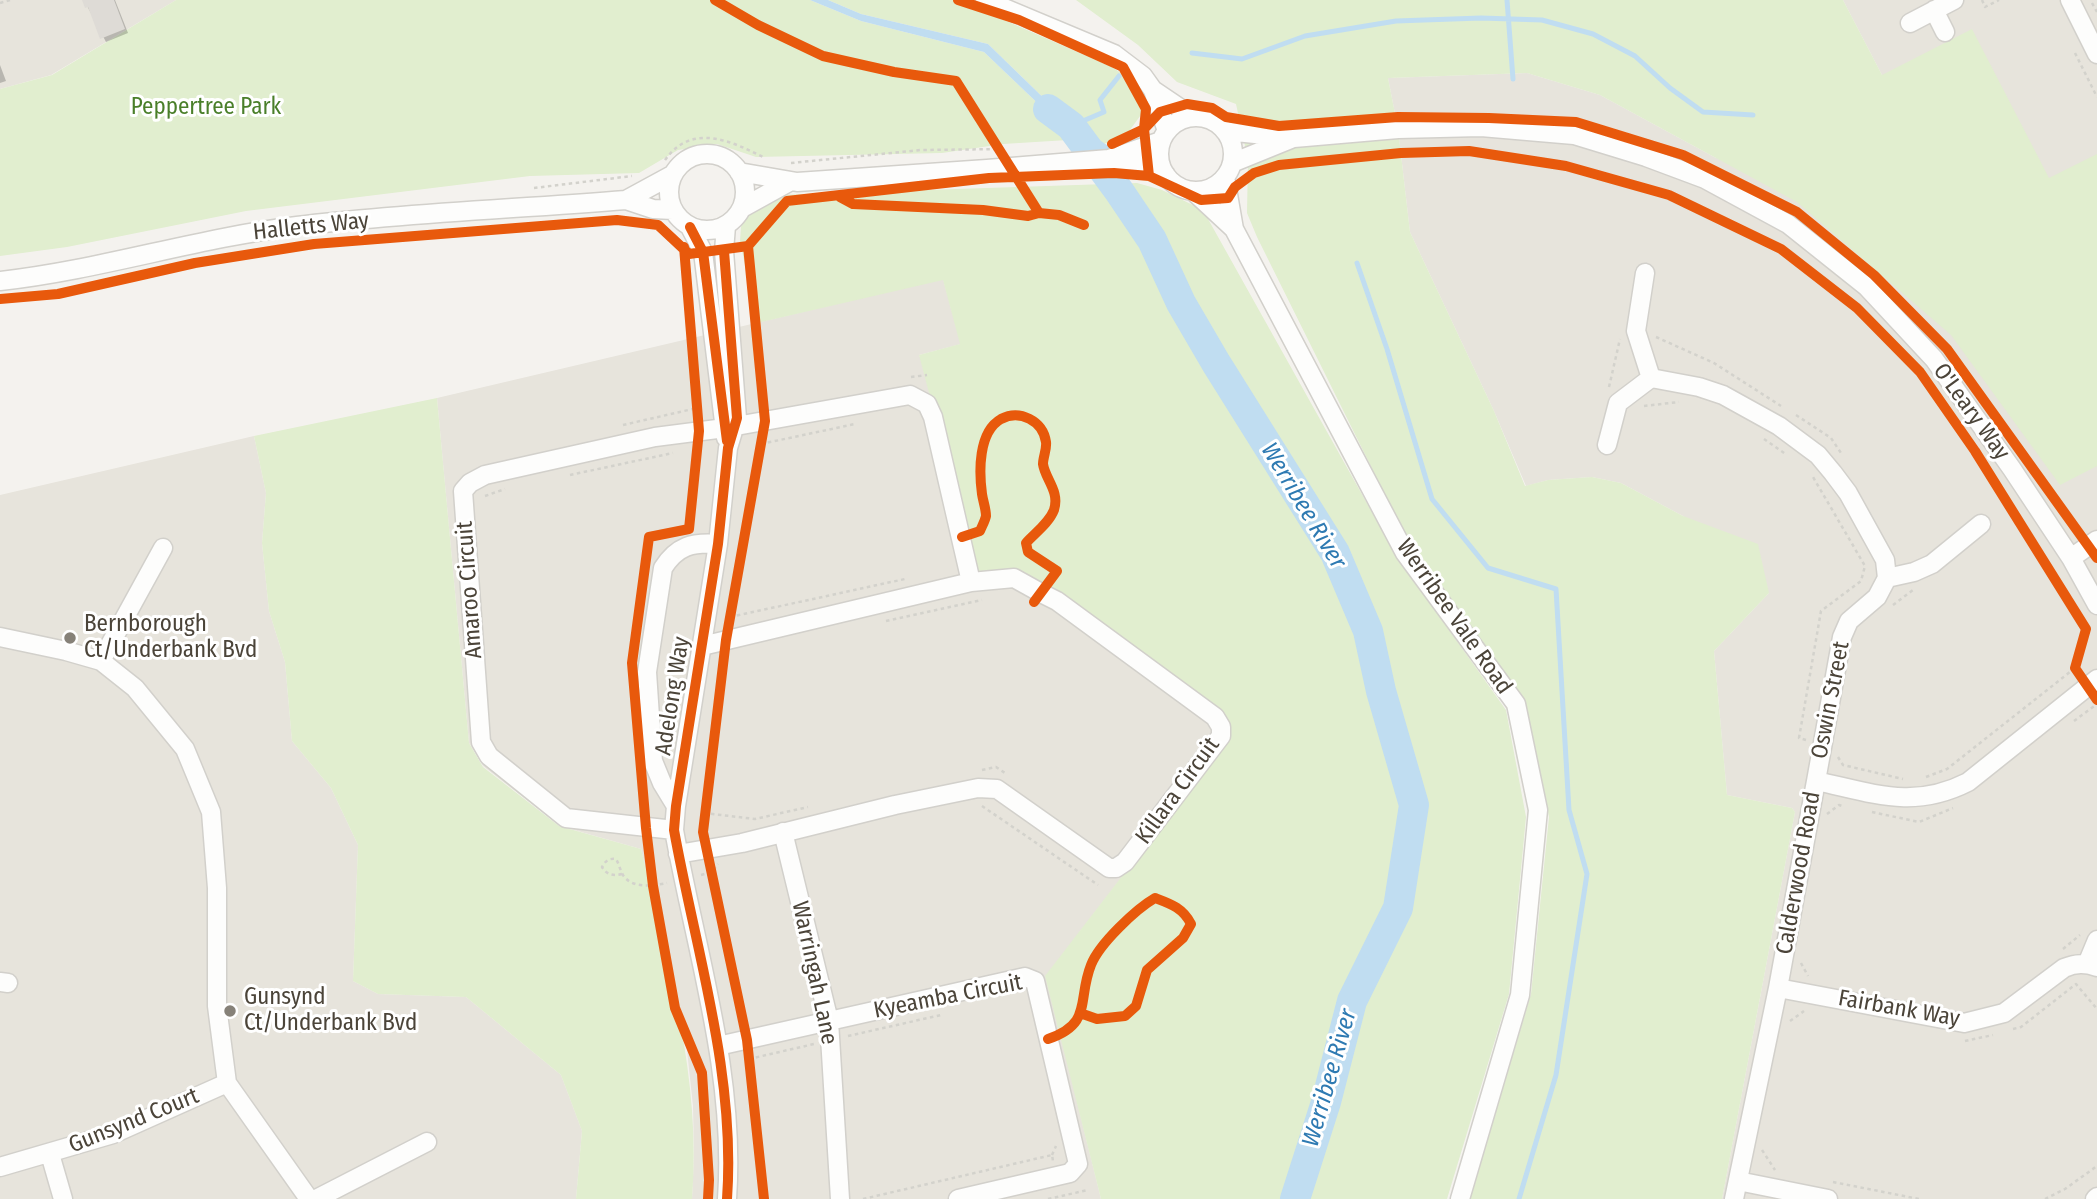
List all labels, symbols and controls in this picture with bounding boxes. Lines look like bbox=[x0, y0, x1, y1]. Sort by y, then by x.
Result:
park label: Peppertree Park bbox=[131, 94, 281, 122]
street label: Halletts Way bbox=[252, 207, 370, 247]
street label: O'Leary Way bbox=[1927, 358, 2015, 466]
water label: Werribee River bbox=[1254, 438, 1352, 574]
street label: Amaroo Circuit bbox=[451, 520, 489, 660]
street label: Werribee Vale Road bbox=[1390, 534, 1518, 700]
place label: Bernborough Ct/Underbank Bvd bbox=[84, 611, 257, 665]
marker: Bernborough Ct/Underbank Bvd bbox=[62, 630, 78, 646]
street label: Adelong Way bbox=[650, 635, 696, 757]
street label: Oswin Street bbox=[1806, 639, 1856, 761]
street label: Killara Circuit bbox=[1130, 732, 1226, 850]
street label: Calderwood Road bbox=[1771, 789, 1827, 957]
street label: Warringah Lane bbox=[785, 899, 843, 1047]
street label: Kyeamba Circuit bbox=[871, 969, 1025, 1025]
place label: Gunsynd Ct/Underbank Bvd bbox=[244, 984, 417, 1038]
street label: Fairbank Way bbox=[1836, 985, 1962, 1033]
marker: Gunsynd Ct/Underbank Bvd bbox=[222, 1003, 238, 1019]
water label: Werribee River bbox=[1297, 1006, 1363, 1150]
street label: Gunsynd Court bbox=[65, 1082, 203, 1160]

